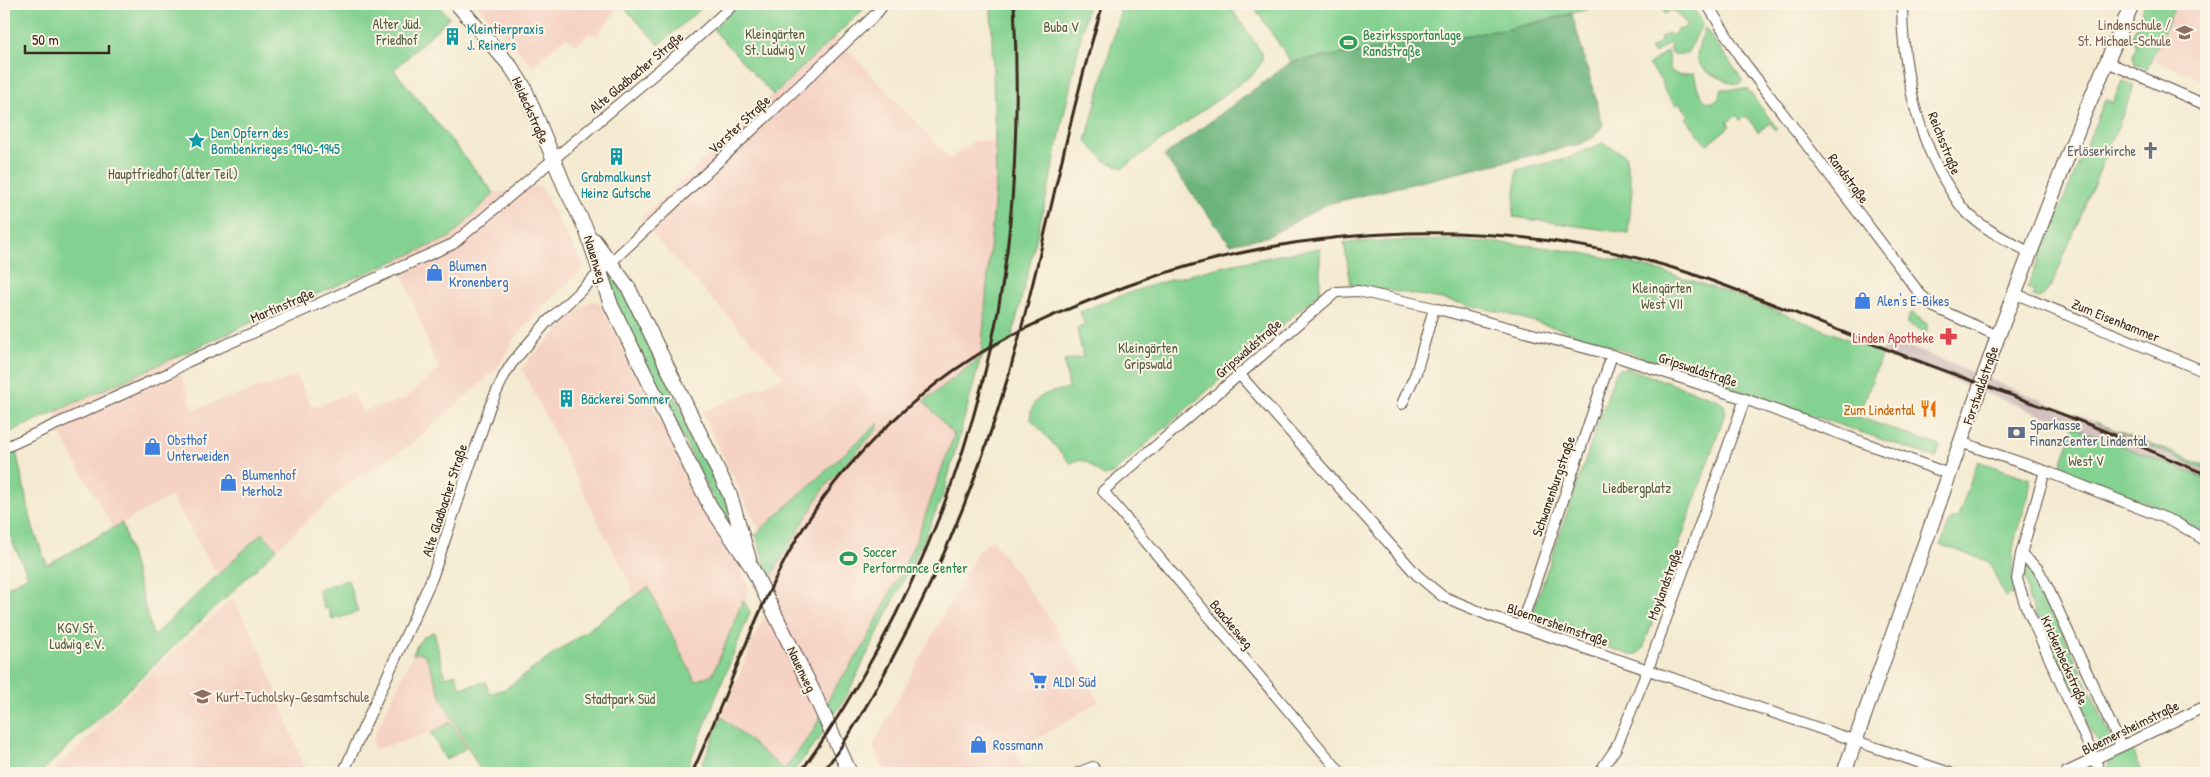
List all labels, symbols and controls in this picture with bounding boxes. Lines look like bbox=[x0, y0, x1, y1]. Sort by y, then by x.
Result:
park label: Alter Jüd. Friedhof bbox=[373, 14, 421, 49]
place label: Lindenschule / St. Michael-Schule bbox=[2078, 15, 2171, 50]
park label: Buba V bbox=[1043, 17, 1079, 36]
place label: Kleintierpraxis J. Reiners bbox=[467, 19, 544, 54]
scale bar bbox=[25, 22, 109, 54]
school or university icon: Lindenschule / St. Michael-Schule bbox=[2175, 22, 2195, 42]
park label: Kleingärten St. Ludwig V bbox=[745, 24, 805, 60]
place label: Bezirkssportanlage Randstraße bbox=[1363, 25, 1462, 61]
building icon: Kleintierpraxis J. Reiners bbox=[443, 26, 463, 46]
street label: Alte Gladbacher Straße bbox=[585, 27, 688, 118]
text: 50 m bbox=[32, 29, 59, 50]
sports icon: Bezirkssportanlage Randstraße bbox=[1339, 32, 1359, 52]
street label: Heideckstraße bbox=[507, 73, 554, 147]
street label: Vorster Straße bbox=[704, 90, 775, 158]
street label: Reichsstraße bbox=[1923, 109, 1966, 178]
place label: Den Opfern des Bombenkrieges 1940-1945 bbox=[211, 123, 340, 159]
place icon: Den Opfern des Bombenkrieges 1940-1945 bbox=[187, 130, 207, 150]
church icon: Erlöserkirche bbox=[2140, 140, 2160, 160]
place label: Erlöserkirche bbox=[2067, 141, 2136, 160]
building icon: Grabmalkunst Heinz Gutsche bbox=[606, 146, 626, 166]
street label: Randstraße bbox=[1823, 149, 1874, 208]
park label: Hauptfriedhof (alter Teil) bbox=[108, 164, 238, 184]
place label: Grabmalkunst Heinz Gutsche bbox=[581, 167, 652, 202]
street label: Nauenweg bbox=[579, 233, 612, 285]
place label: Blumen Kronenberg bbox=[449, 256, 509, 292]
shop icon: Blumen Kronenberg bbox=[425, 263, 445, 283]
park label: Kleingärten West VII bbox=[1632, 278, 1692, 313]
street label: Martinstraße bbox=[247, 283, 318, 328]
shop icon: Alen's E-Bikes bbox=[1853, 290, 1873, 310]
place label: Alen's E-Bikes bbox=[1877, 291, 1949, 310]
street label: Zum Eisenhammer bbox=[2069, 294, 2163, 347]
street label: Gripswaldstraße bbox=[1211, 314, 1286, 383]
pharmacy icon: Linden Apotheke bbox=[1938, 327, 1958, 347]
place label: Linden Apotheke bbox=[1853, 328, 1934, 348]
park label: Kleingärten Gripswald bbox=[1118, 338, 1178, 374]
street label: Forstwaldstraße bbox=[1957, 343, 2003, 428]
street label: Gripswaldstraße bbox=[1656, 347, 1740, 392]
building icon: Bäckerei Sommer bbox=[557, 388, 577, 408]
place label: Bäckerei Sommer bbox=[581, 389, 670, 408]
restaurant icon: Zum Lindental bbox=[1919, 399, 1939, 419]
place label: Zum Lindental bbox=[1844, 400, 1915, 419]
place label: Sparkasse FinanzCenter Lindental bbox=[2029, 415, 2147, 450]
bank icon: Sparkasse FinanzCenter Lindental bbox=[2006, 422, 2026, 442]
place label: Obsthof Unterweiden bbox=[167, 430, 229, 465]
street label: Schwanenburgstraße bbox=[1527, 433, 1580, 539]
shop icon: Obsthof Unterweiden bbox=[143, 437, 163, 457]
street label: Alte Gladbacher Straße bbox=[417, 441, 472, 559]
park label: West V bbox=[2068, 451, 2104, 470]
place label: Blumenhof Merholz bbox=[242, 465, 296, 500]
shop icon: Blumenhof Merholz bbox=[218, 472, 238, 492]
park label: Liedbergplatz bbox=[1603, 478, 1671, 498]
place label: Soccer Performance Center bbox=[863, 542, 968, 577]
street label: Moylandstraße bbox=[1642, 545, 1687, 623]
sports icon: Soccer Performance Center bbox=[839, 549, 859, 569]
street label: Baackesweg bbox=[1205, 595, 1258, 653]
street label: Bloemersheimstraße bbox=[1504, 598, 1612, 651]
street label: Krickenbeckstraße bbox=[2036, 612, 2093, 708]
park label: KGV St. Ludwig e.V. bbox=[50, 618, 104, 654]
street label: Nauenweg bbox=[782, 643, 821, 696]
supermarket icon: ALDI Süd bbox=[1029, 671, 1049, 691]
place label: ALDI Süd bbox=[1053, 672, 1096, 691]
school or university icon: Kurt-Tucholsky-Gesamtschule bbox=[192, 686, 212, 706]
place label: Kurt-Tucholsky-Gesamtschule bbox=[216, 687, 370, 707]
park label: Stadtpark Süd bbox=[585, 689, 656, 709]
street label: Bloemersheimstraße bbox=[2078, 695, 2183, 760]
shop icon: Rossmann bbox=[969, 734, 989, 754]
place label: Rossmann bbox=[993, 735, 1043, 754]

